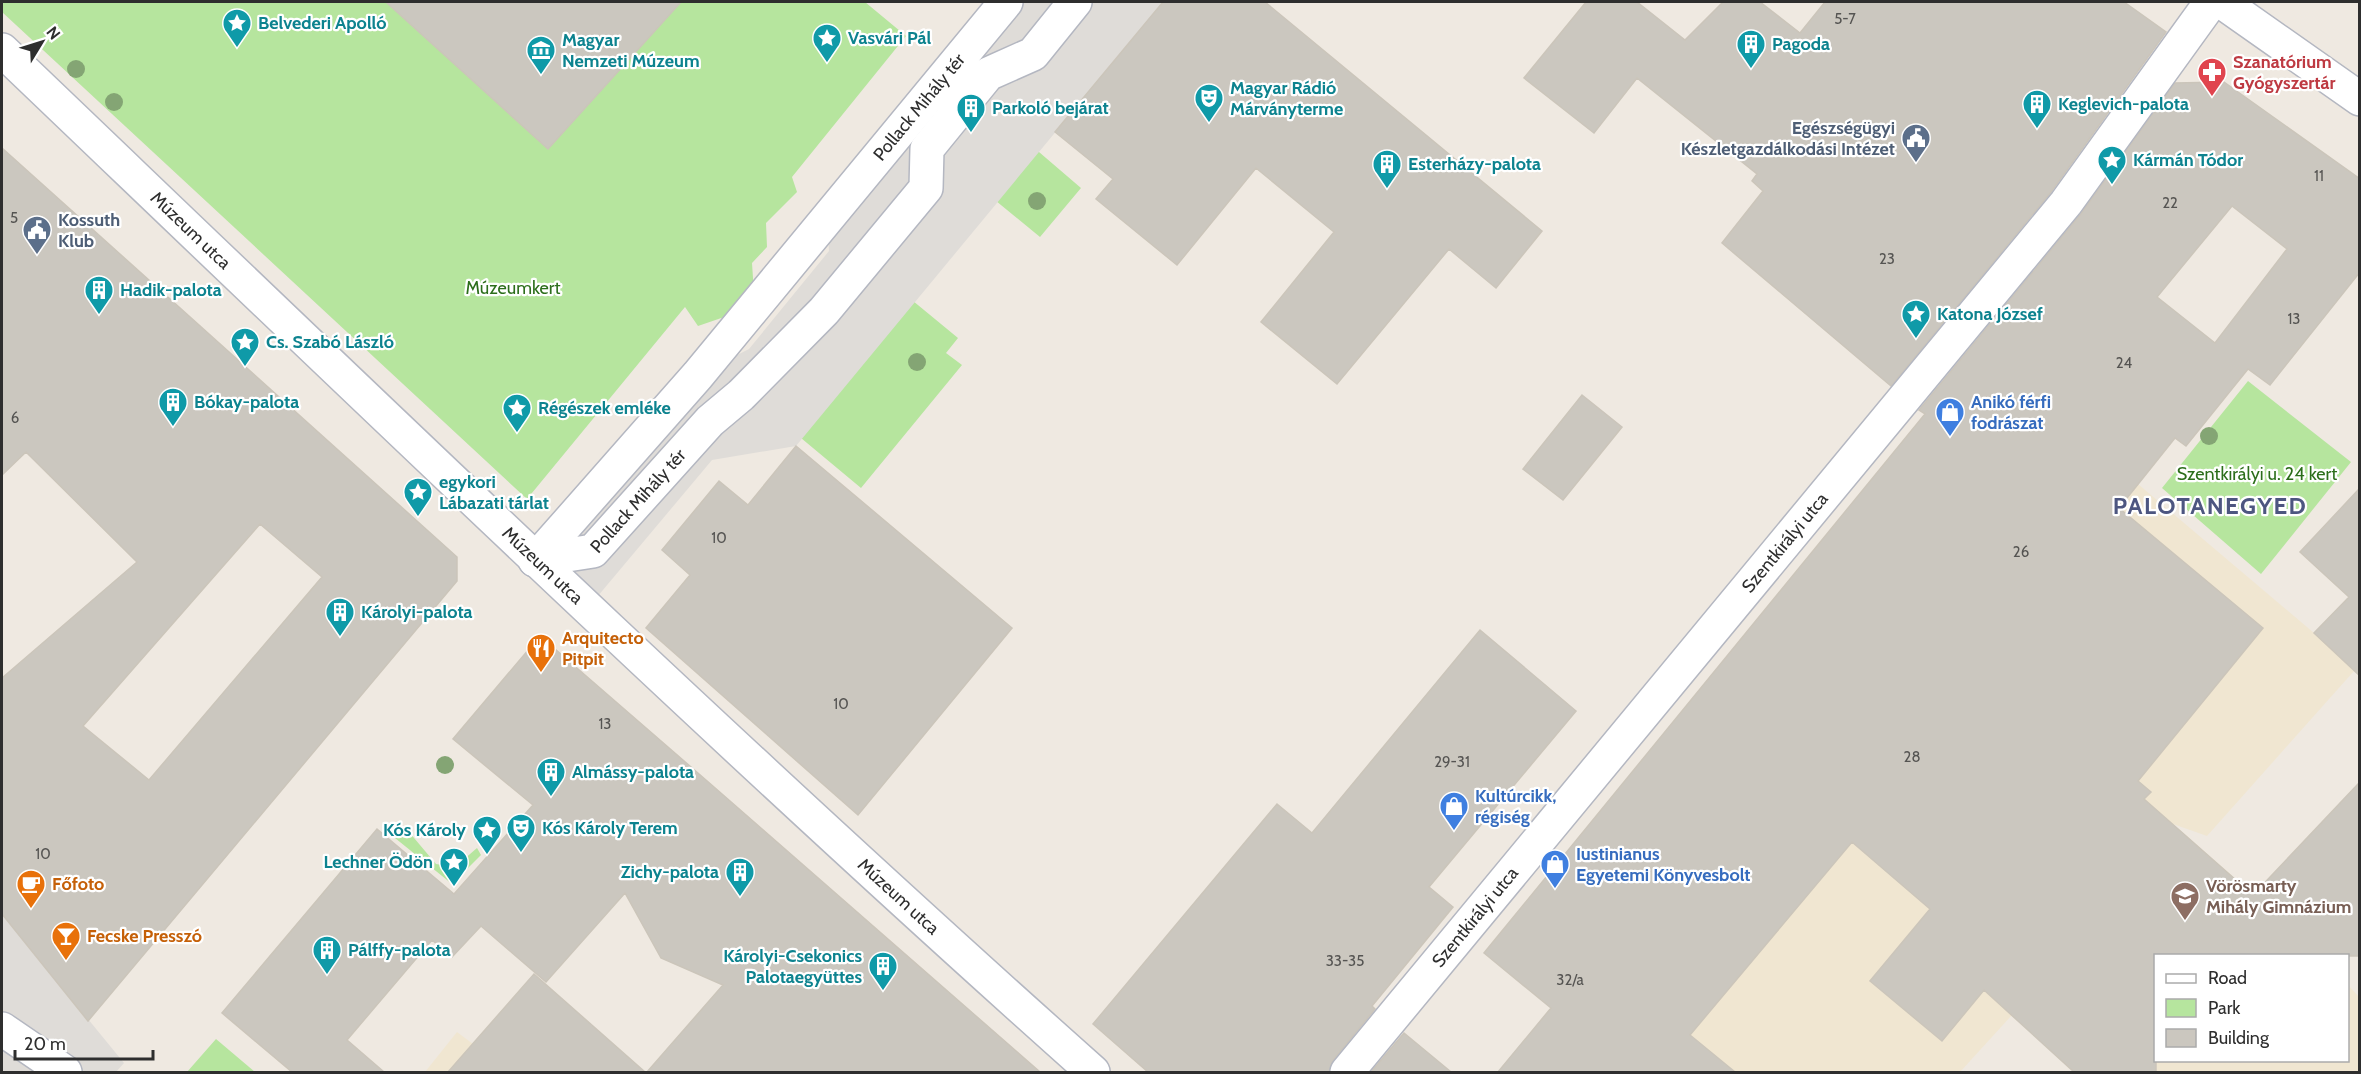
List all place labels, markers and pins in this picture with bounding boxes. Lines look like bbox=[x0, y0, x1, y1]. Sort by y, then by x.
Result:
place icon: Belvederi Apolló bbox=[221, 7, 253, 49]
place label: Belvederi Apolló bbox=[258, 12, 387, 34]
place icon: Vasvári Pál bbox=[811, 22, 843, 64]
place label: Vasvári Pál bbox=[848, 27, 932, 49]
building icon: Pagoda bbox=[1735, 28, 1767, 70]
place label: Magyar Nemzeti Múzeum bbox=[562, 29, 700, 72]
place label: Pagoda bbox=[1772, 33, 1830, 55]
museum icon: Magyar Nemzeti Múzeum bbox=[525, 34, 557, 76]
place label: Szanatórium Gyógyszertár bbox=[2233, 51, 2335, 94]
pharmacy icon: Szanatórium Gyógyszertár bbox=[2196, 56, 2228, 98]
place label: Magyar Rádió Márványterme bbox=[1230, 77, 1343, 120]
theatre icon: Magyar Rádió Márványterme bbox=[1193, 82, 1225, 124]
building icon: Keglevich-palota bbox=[2021, 88, 2053, 130]
building icon: Parkoló bejárat bbox=[955, 92, 987, 134]
place label: Keglevich-palota bbox=[2058, 93, 2189, 115]
place label: Parkoló bejárat bbox=[992, 97, 1109, 119]
place label: Egészségügyi Készletgazdálkodási Intézet bbox=[1681, 117, 1895, 160]
public building icon: Egészségügyi Készletgazdálkodási Intézet bbox=[1900, 122, 1932, 164]
place icon: Kármán Tódor bbox=[2096, 144, 2128, 186]
building icon: Esterházy-palota bbox=[1371, 148, 1403, 190]
place label: Kármán Tódor bbox=[2133, 149, 2243, 171]
place label: Esterházy-palota bbox=[1408, 153, 1541, 175]
place label: Kossuth Klub bbox=[58, 209, 120, 252]
public building icon: Kossuth Klub bbox=[21, 214, 53, 256]
building icon: Hadik-palota bbox=[83, 274, 115, 316]
place label: Hadik-palota bbox=[120, 279, 222, 301]
place icon: Katona József bbox=[1900, 298, 1932, 340]
place label: Katona József bbox=[1937, 303, 2043, 325]
place icon: Cs. Szabó László bbox=[229, 326, 261, 368]
place label: Cs. Szabó László bbox=[266, 331, 394, 353]
building icon: Bókay-palota bbox=[157, 386, 189, 428]
place label: Bókay-palota bbox=[194, 391, 299, 413]
place label: Anikó férfi fodrászat bbox=[1971, 391, 2051, 434]
place icon: Régészek emléke bbox=[501, 392, 533, 434]
shop icon: Anikó férfi fodrászat bbox=[1934, 396, 1966, 438]
place label: Régészek emléke bbox=[538, 397, 671, 419]
place label: egykori Lábazati tárlat bbox=[439, 471, 549, 514]
place icon: egykori Lábazati tárlat bbox=[402, 476, 434, 518]
building icon: Károlyi-palota bbox=[324, 596, 356, 638]
place label: Károlyi-palota bbox=[361, 601, 473, 623]
place label: Arquitecto Pitpit bbox=[562, 627, 644, 670]
restaurant icon: Arquitecto Pitpit bbox=[525, 632, 557, 674]
building icon: Almássy-palota bbox=[535, 756, 567, 798]
place label: Almássy-palota bbox=[572, 761, 694, 783]
place label: Kultúrcikk, régiség bbox=[1475, 785, 1556, 828]
shop icon: Kultúrcikk, régiség bbox=[1438, 790, 1470, 832]
theatre icon: Kós Károly Terem bbox=[505, 812, 537, 854]
place icon: Kós Károly bbox=[471, 814, 503, 856]
place label: Kós Károly Terem bbox=[542, 817, 678, 839]
place label: Kós Károly bbox=[383, 819, 466, 841]
place label: Iustinianus Egyetemi Könyvesbolt bbox=[1576, 843, 1751, 886]
place icon: Lechner Ödön bbox=[438, 846, 470, 888]
shop icon: Iustinianus Egyetemi Könyvesbolt bbox=[1539, 848, 1571, 890]
place label: Lechner Ödön bbox=[323, 851, 433, 873]
building icon: Zichy-palota bbox=[724, 856, 756, 898]
place label: Zichy-palota bbox=[621, 861, 719, 883]
cafe icon: Főfoto bbox=[15, 868, 47, 910]
place label: Főfoto bbox=[52, 873, 104, 895]
place label: Vörösmarty Mihály Gimnázium bbox=[2206, 875, 2351, 918]
school or university icon: Vörösmarty Mihály Gimnázium bbox=[2169, 880, 2201, 922]
bar icon: Fecske Presszó bbox=[50, 920, 82, 962]
place label: Fecske Presszó bbox=[87, 925, 202, 947]
building icon: Pálffy-palota bbox=[311, 934, 343, 976]
place label: Pálffy-palota bbox=[348, 939, 451, 961]
place label: Károlyi-Csekonics Palotaegyüttes bbox=[723, 945, 862, 988]
building icon: Károlyi-Csekonics Palotaegyüttes bbox=[867, 950, 899, 992]

